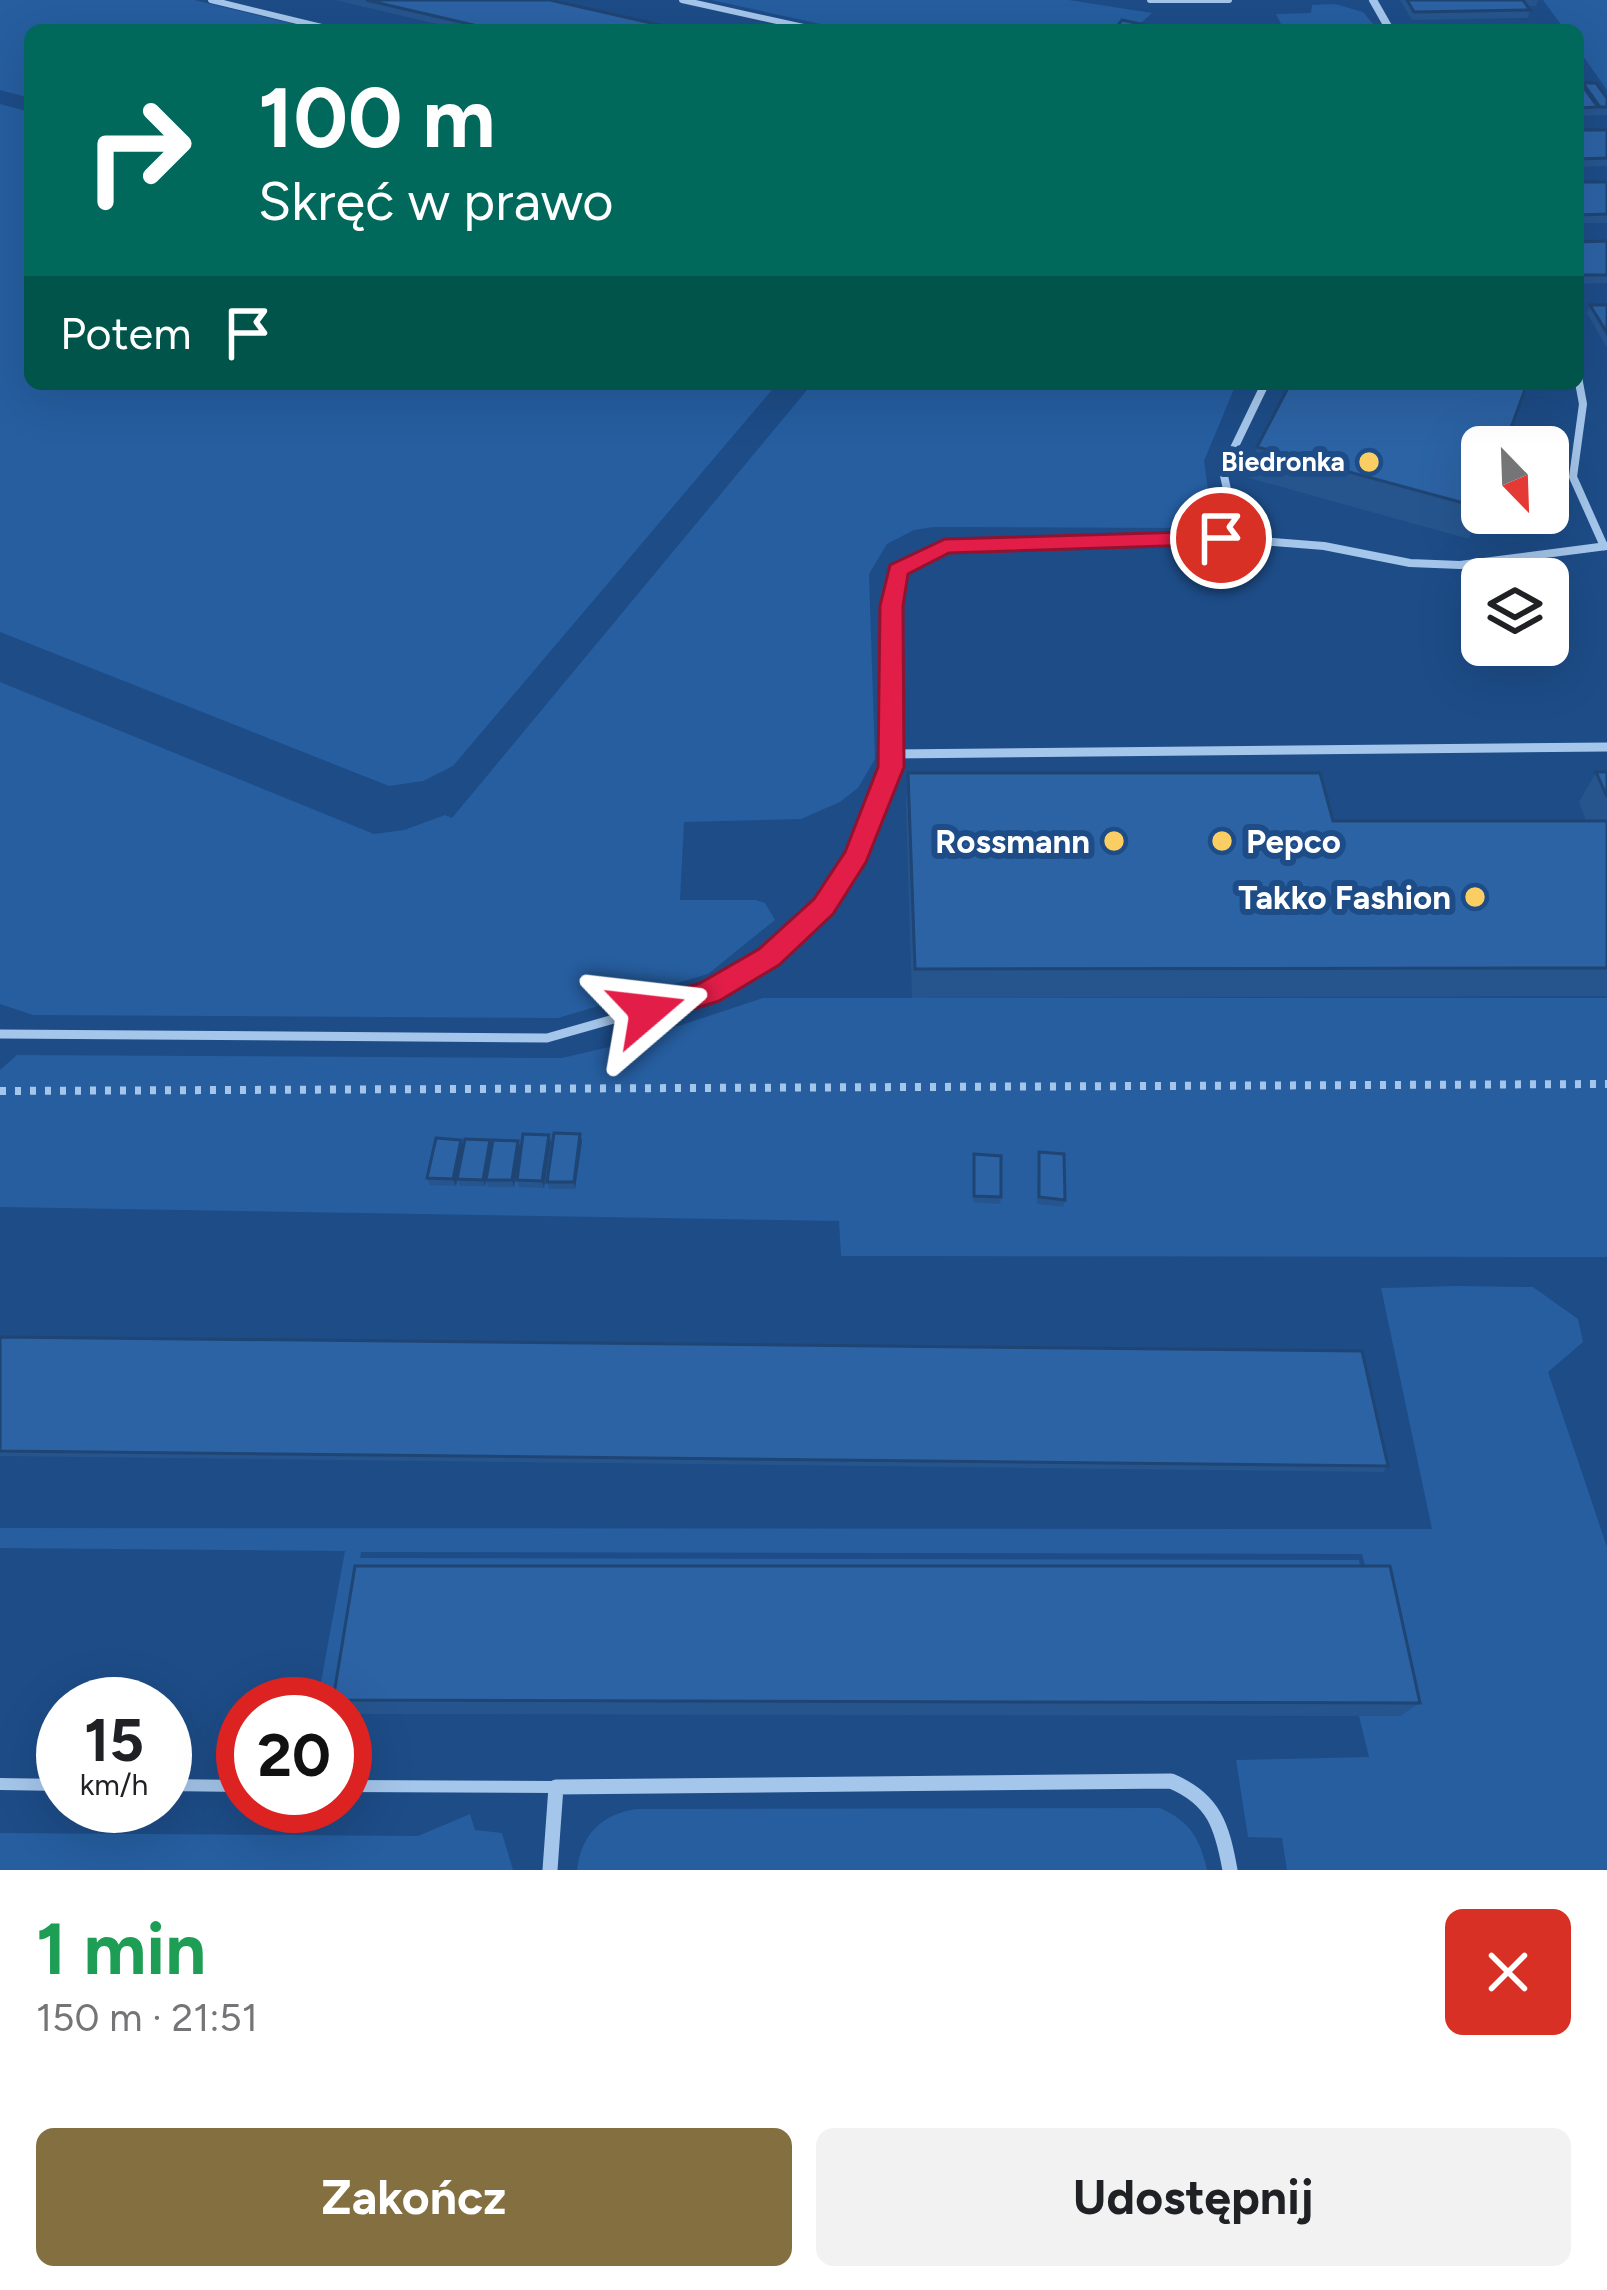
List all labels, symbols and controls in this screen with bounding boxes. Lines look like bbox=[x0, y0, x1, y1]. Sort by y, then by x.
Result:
text: 100 m bbox=[258, 67, 496, 168]
icon: right bbox=[60, 72, 216, 228]
text: Skręć w prawo bbox=[258, 169, 614, 234]
icon: arrive bbox=[215, 300, 281, 366]
text: Potem bbox=[60, 306, 191, 360]
north arrow bbox=[1461, 426, 1569, 534]
map controls bbox=[1461, 426, 1569, 666]
place label: Biedronka bbox=[1221, 445, 1345, 478]
marker: Biedronka bbox=[1356, 449, 1382, 475]
pin bbox=[1170, 487, 1272, 589]
icon: arrive bbox=[1188, 505, 1254, 571]
button: layers bbox=[1461, 558, 1569, 666]
place label: Rossmann bbox=[935, 822, 1090, 861]
place label: Pepco bbox=[1246, 822, 1341, 861]
marker: Rossmann bbox=[1101, 828, 1127, 854]
marker: Pepco bbox=[1209, 828, 1235, 854]
place label: Takko Fashion bbox=[1238, 878, 1451, 917]
marker: Takko Fashion bbox=[1462, 884, 1488, 910]
position arrow bbox=[584, 948, 710, 1074]
speed limit sign: 20 bbox=[216, 1677, 372, 1833]
text: 15 bbox=[84, 1704, 144, 1776]
text: km/h bbox=[80, 1766, 148, 1803]
text: 1 min bbox=[36, 1906, 206, 1992]
button: close bbox=[1445, 1909, 1571, 2035]
text: 150 m · 21:51 bbox=[36, 1994, 258, 2041]
button: Zakończ bbox=[36, 2128, 792, 2266]
button: Udostępnij bbox=[816, 2128, 1571, 2266]

